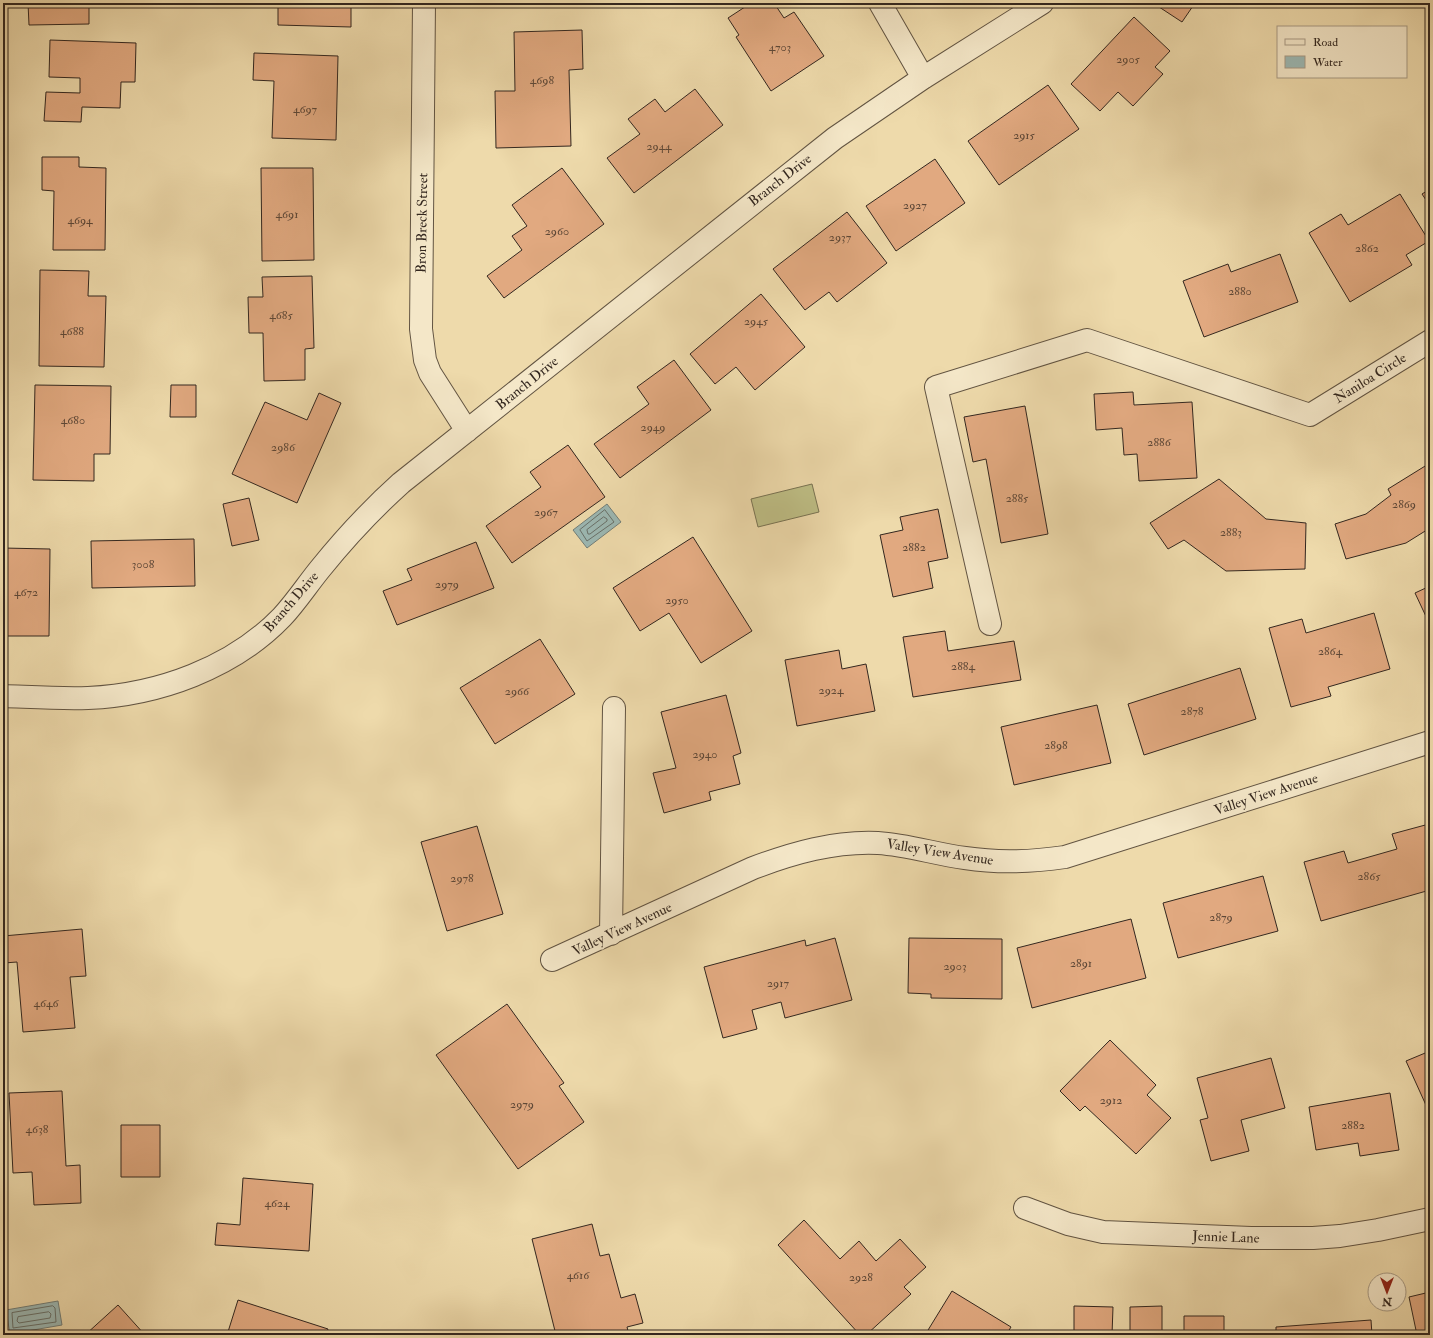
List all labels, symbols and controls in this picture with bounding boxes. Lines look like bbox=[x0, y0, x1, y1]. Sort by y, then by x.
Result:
legend bbox=[1277, 26, 1407, 78]
text: Road bbox=[1313, 35, 1338, 50]
house number: 4703 bbox=[769, 40, 791, 55]
house number: 2905 bbox=[1116, 52, 1141, 67]
text: Water bbox=[1312, 55, 1343, 70]
house number: 4698 bbox=[530, 73, 555, 88]
house number: 4697 bbox=[293, 102, 318, 117]
house number: 2915 bbox=[1013, 128, 1036, 143]
house number: 2944 bbox=[646, 139, 672, 154]
street label: Branch Drive bbox=[745, 150, 815, 210]
street label: Bron Breck Street bbox=[413, 172, 431, 273]
house number: 2927 bbox=[903, 198, 927, 213]
house number: 4691 bbox=[276, 207, 298, 222]
house number: 4694 bbox=[67, 213, 93, 228]
house number: 2960 bbox=[545, 224, 569, 239]
house number: 2937 bbox=[829, 230, 852, 245]
house number: 2862 bbox=[1355, 241, 1379, 256]
house number: 2880 bbox=[1228, 284, 1252, 299]
house number: 4685 bbox=[269, 308, 293, 323]
house number: 2945 bbox=[744, 314, 769, 329]
house number: 4688 bbox=[60, 324, 84, 339]
street label: Naniloa Circle bbox=[1331, 349, 1409, 407]
street label: Branch Drive bbox=[492, 353, 562, 413]
house number: 4680 bbox=[61, 413, 85, 428]
house number: 2949 bbox=[641, 420, 665, 435]
house number: 2886 bbox=[1147, 435, 1172, 450]
house number: 2986 bbox=[271, 440, 296, 455]
house number: 2885 bbox=[1006, 491, 1029, 506]
house number: 2869 bbox=[1392, 497, 1416, 512]
house number: 2967 bbox=[534, 505, 558, 520]
house number: 2883 bbox=[1220, 525, 1242, 540]
house number: 2882 bbox=[902, 540, 926, 555]
house number: 3008 bbox=[132, 557, 155, 572]
street label: Branch Drive bbox=[260, 568, 322, 636]
house number: 2979 bbox=[435, 577, 459, 592]
house number: 4672 bbox=[14, 585, 38, 600]
house number: 2950 bbox=[665, 593, 689, 608]
house number: 2864 bbox=[1318, 644, 1343, 659]
house number: 2884 bbox=[951, 659, 975, 674]
house number: 2924 bbox=[819, 683, 844, 698]
house number: 2966 bbox=[505, 684, 530, 699]
house number: 2878 bbox=[1181, 704, 1204, 719]
house number: 2898 bbox=[1044, 738, 1068, 753]
house number: 2940 bbox=[693, 747, 717, 762]
street label: Valley View Avenue bbox=[1212, 769, 1320, 820]
street label: Valley View Avenue bbox=[885, 835, 995, 870]
house number: 2865 bbox=[1357, 869, 1381, 884]
house number: 2978 bbox=[450, 871, 474, 886]
street label: Valley View Avenue bbox=[569, 898, 675, 960]
house number: 2879 bbox=[1209, 910, 1233, 925]
house number: 2891 bbox=[1070, 956, 1092, 971]
house number: 2903 bbox=[944, 959, 967, 974]
house number: 2917 bbox=[767, 976, 789, 991]
house number: 4646 bbox=[33, 996, 59, 1011]
house number: 2912 bbox=[1100, 1093, 1122, 1108]
house number: 2979 bbox=[510, 1097, 534, 1112]
house number: 2882 bbox=[1341, 1118, 1365, 1133]
house number: 4638 bbox=[26, 1122, 49, 1137]
house number: 4624 bbox=[264, 1196, 290, 1211]
street label: Jennie Lane bbox=[1191, 1227, 1260, 1247]
house number: 4616 bbox=[567, 1268, 590, 1283]
house number: 2928 bbox=[849, 1270, 873, 1285]
north arrow bbox=[1367, 1272, 1407, 1312]
text: N bbox=[1381, 1295, 1393, 1308]

